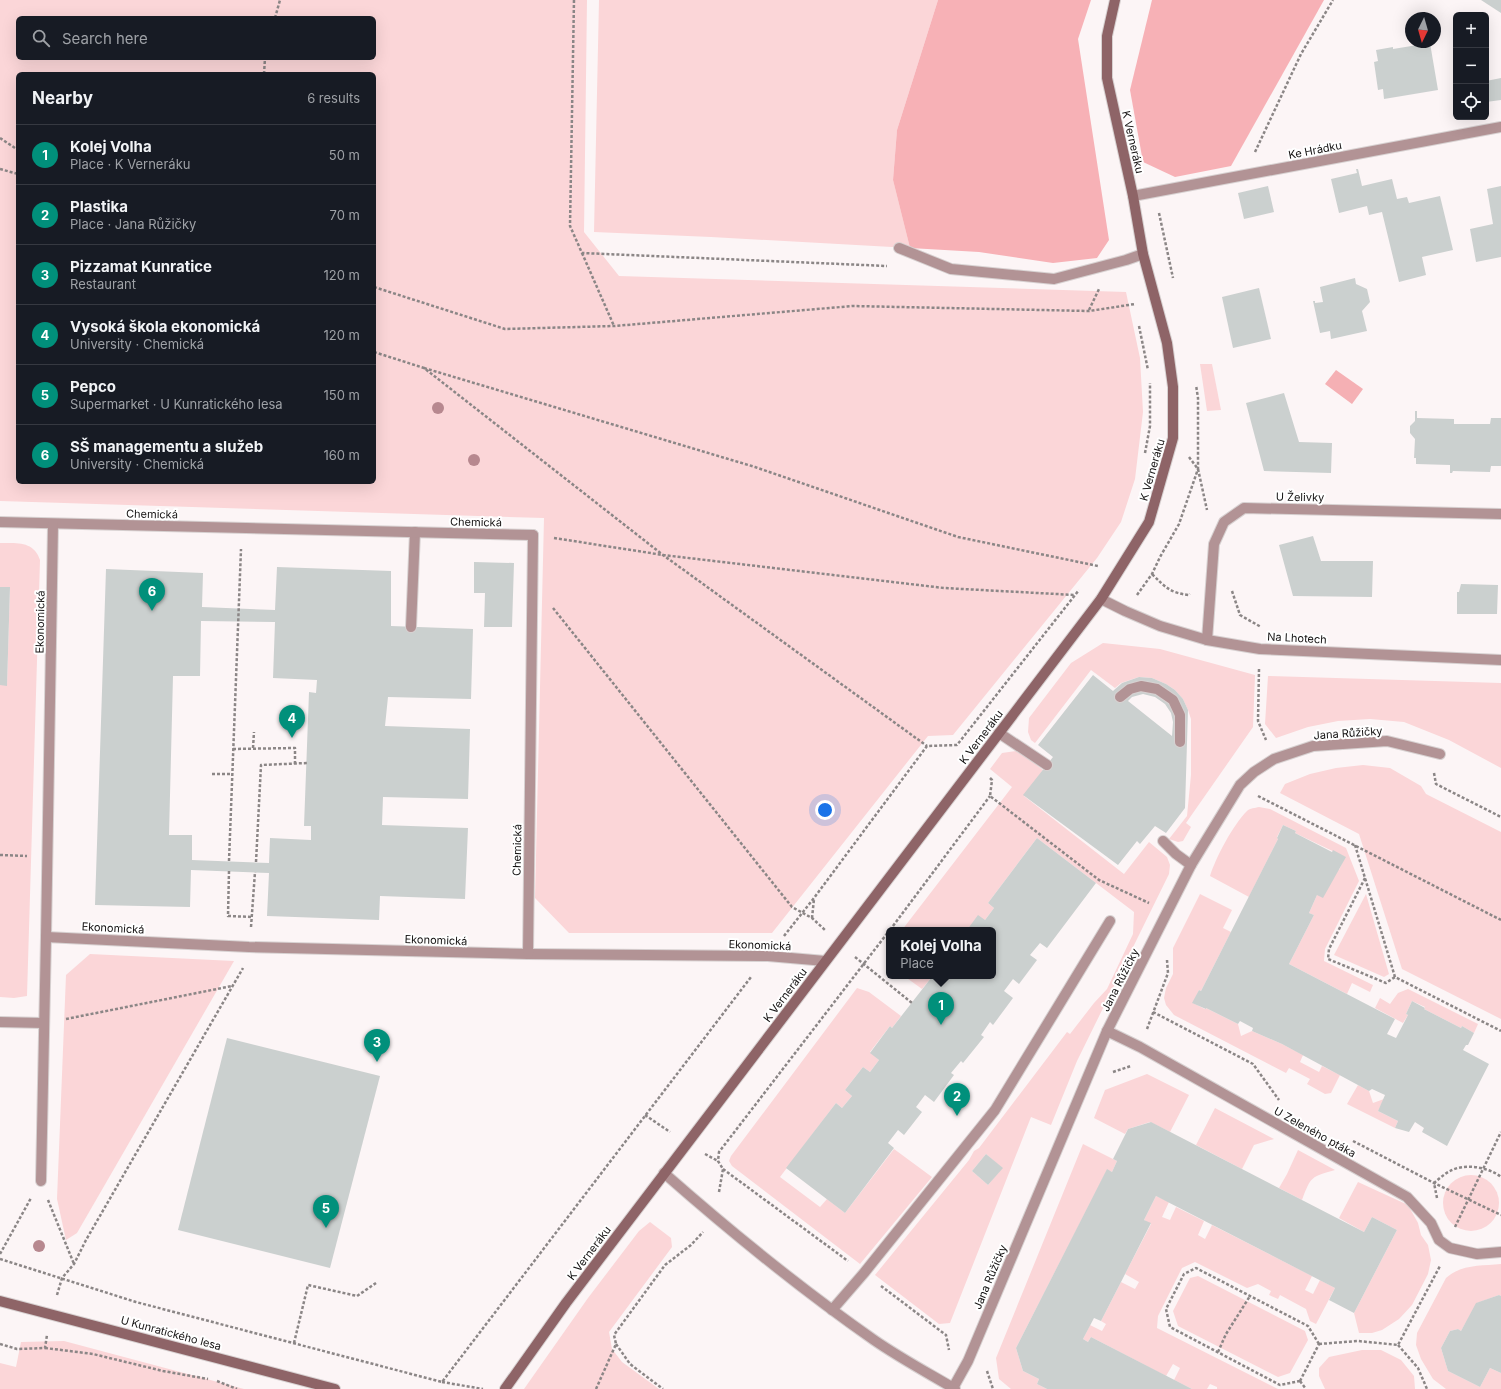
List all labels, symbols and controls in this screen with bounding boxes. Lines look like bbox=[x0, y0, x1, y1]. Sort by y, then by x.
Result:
north arrow bbox=[1405, 12, 1441, 48]
map controls bbox=[1453, 12, 1489, 120]
button: + bbox=[1453, 12, 1489, 48]
search box bbox=[16, 16, 376, 60]
icon: search bbox=[30, 27, 52, 49]
text: Search here bbox=[62, 29, 148, 48]
button: − bbox=[1453, 48, 1489, 84]
button: locate bbox=[1453, 84, 1489, 120]
text: Nearby bbox=[32, 88, 93, 108]
text: 6 results bbox=[307, 90, 360, 106]
street label: K Verneráku bbox=[1119, 109, 1147, 175]
text: Kolej Volha bbox=[70, 137, 152, 156]
street label: Ke Hrádku bbox=[1287, 138, 1343, 162]
text: 1 bbox=[42, 147, 48, 163]
text: 50 m bbox=[329, 147, 360, 163]
text: Place · K Verneráku bbox=[70, 156, 190, 172]
text: Plastika bbox=[70, 197, 128, 216]
text: 2 bbox=[41, 207, 49, 223]
text: 70 m bbox=[330, 207, 360, 223]
text: Place · Jana Růžičky bbox=[70, 216, 196, 232]
text: Pizzamat Kunratice bbox=[70, 257, 212, 276]
text: 3 bbox=[41, 267, 49, 283]
text: 120 m bbox=[324, 267, 360, 283]
text: Restaurant bbox=[70, 276, 136, 292]
text: Vysoká škola ekonomická bbox=[70, 317, 260, 336]
text: 4 bbox=[41, 327, 49, 343]
text: 120 m bbox=[324, 327, 360, 343]
text: University · Chemická bbox=[70, 336, 204, 352]
text: Pepco bbox=[70, 377, 116, 396]
text: 5 bbox=[41, 387, 49, 403]
text: 150 m bbox=[324, 387, 360, 403]
text: Supermarket · U Kunratického lesa bbox=[70, 396, 283, 412]
text: SŠ managementu a služeb bbox=[70, 437, 263, 456]
street label: K Verneráku bbox=[1136, 437, 1168, 503]
text: 6 bbox=[41, 447, 49, 463]
text: 160 m bbox=[323, 447, 360, 463]
text: University · Chemická bbox=[70, 456, 204, 472]
street label: U Želivky bbox=[1276, 490, 1324, 504]
street label: Chemická bbox=[126, 507, 178, 521]
street label: Chemická bbox=[450, 515, 502, 529]
pin: 6 bbox=[139, 578, 165, 611]
street label: Ekonomická bbox=[32, 590, 48, 654]
street label: Na Lhotech bbox=[1267, 629, 1327, 647]
pin: 4 bbox=[279, 705, 305, 738]
street label: K Verneráku bbox=[956, 707, 1006, 767]
street label: Jana Růžičky bbox=[1313, 724, 1383, 742]
your location bbox=[815, 800, 835, 820]
street label: Chemická bbox=[510, 824, 524, 876]
street label: Ekonomická bbox=[81, 919, 145, 937]
popup bbox=[886, 927, 996, 979]
street label: Ekonomická bbox=[404, 932, 468, 948]
text: Kolej Volha bbox=[900, 936, 982, 955]
street label: Ekonomická bbox=[728, 937, 792, 953]
street label: Jana Růžičky bbox=[1098, 946, 1142, 1014]
text: Place bbox=[900, 955, 934, 971]
street label: K Verneráku bbox=[760, 965, 810, 1025]
pin: 1 bbox=[928, 992, 954, 1025]
pin: 3 bbox=[364, 1029, 390, 1062]
pin: 2 bbox=[944, 1083, 970, 1116]
street label: U Zeleného ptáka bbox=[1272, 1104, 1358, 1160]
pin: 5 bbox=[313, 1195, 339, 1228]
street label: K Verneráku bbox=[564, 1223, 614, 1283]
street label: Jana Růžičky bbox=[970, 1242, 1010, 1312]
street label: U Kunratického lesa bbox=[119, 1313, 223, 1353]

